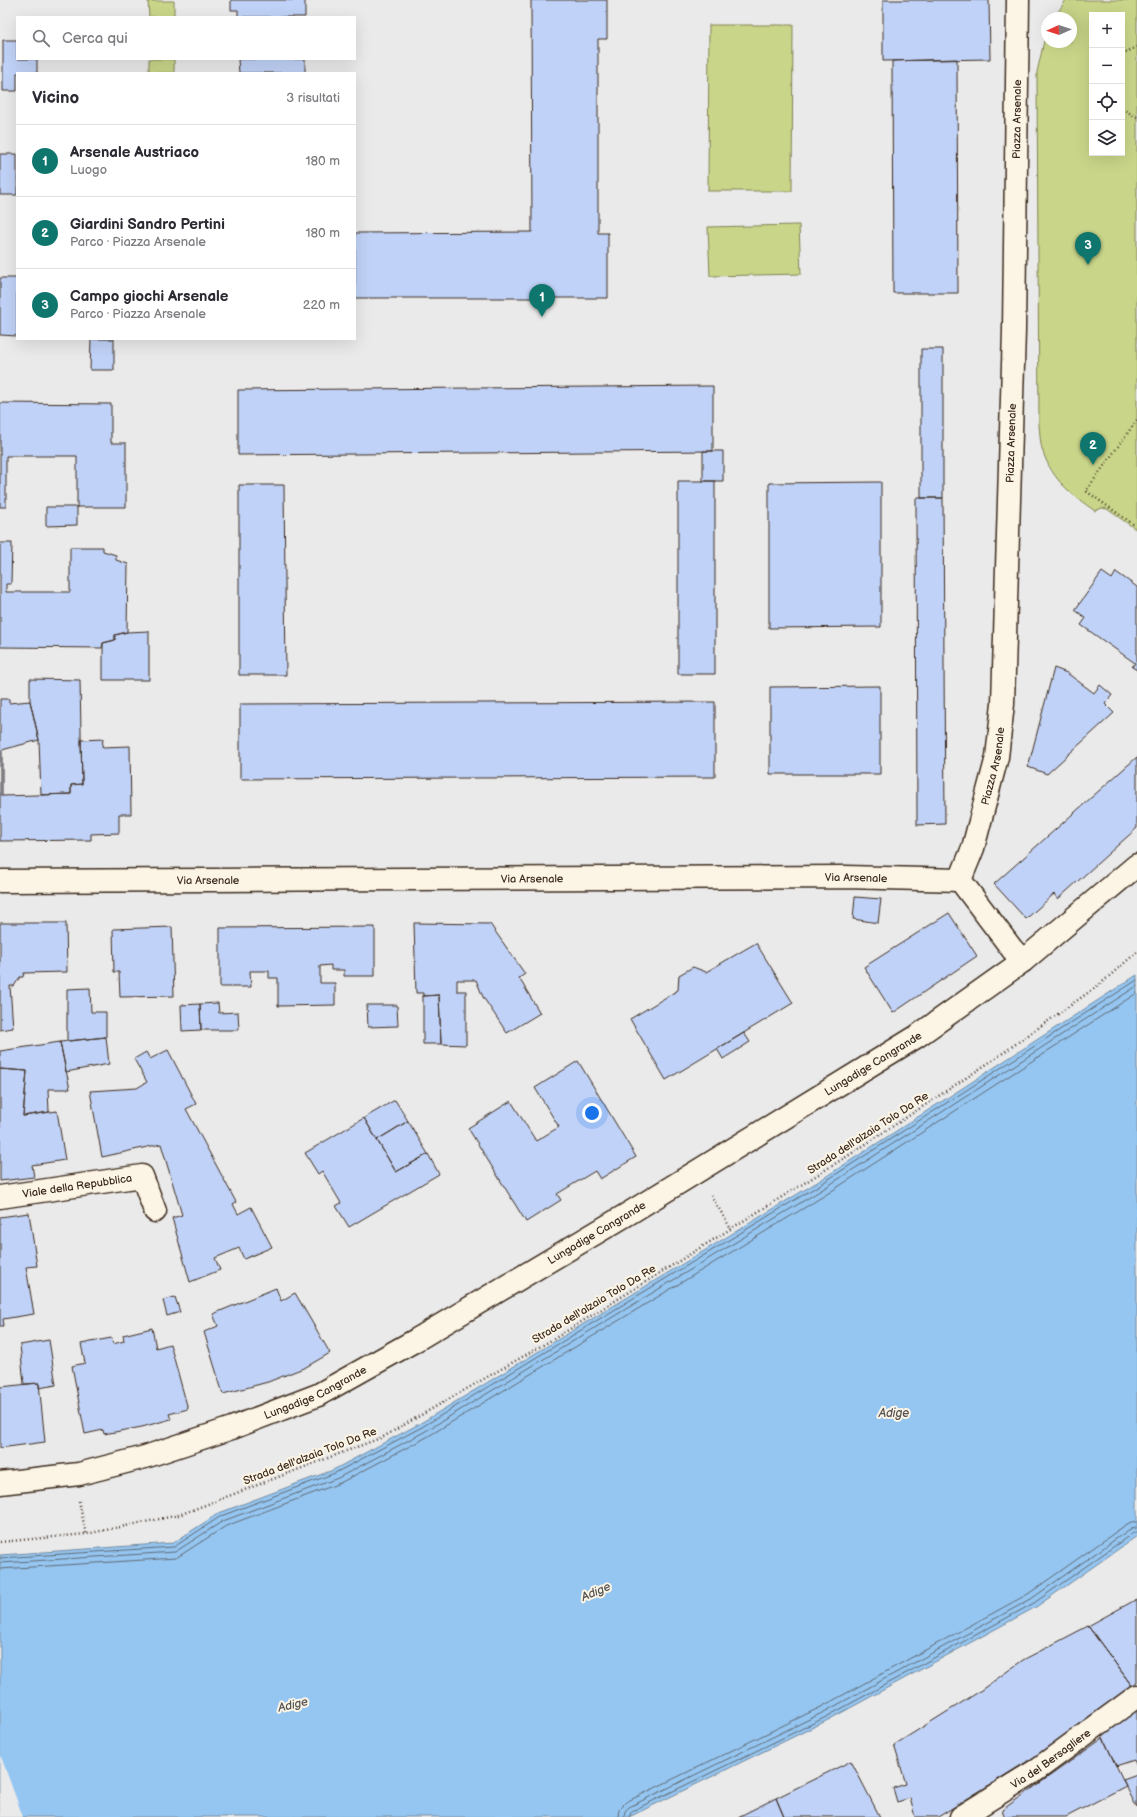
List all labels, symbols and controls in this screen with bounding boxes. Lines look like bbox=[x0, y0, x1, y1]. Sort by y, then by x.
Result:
north arrow bbox=[1041, 12, 1077, 48]
map controls bbox=[1089, 12, 1125, 156]
button: + bbox=[1089, 12, 1125, 48]
search box bbox=[16, 16, 356, 60]
icon: search bbox=[30, 27, 52, 49]
text: Cerca qui bbox=[62, 29, 128, 48]
button: − bbox=[1089, 48, 1125, 84]
street label: Piazza Arsenale bbox=[1010, 79, 1024, 159]
button: locate bbox=[1089, 84, 1125, 120]
text: Vicino bbox=[32, 88, 79, 108]
text: 3 risultati bbox=[286, 90, 340, 106]
button: layers bbox=[1089, 120, 1125, 156]
text: Arsenale Austriaco bbox=[70, 143, 199, 162]
text: 1 bbox=[42, 153, 48, 169]
text: 180 m bbox=[305, 153, 340, 169]
text: Luogo bbox=[70, 162, 107, 178]
text: Giardini Sandro Pertini bbox=[70, 215, 225, 234]
text: 2 bbox=[41, 225, 49, 241]
text: 180 m bbox=[305, 225, 340, 241]
pin: 3 bbox=[1075, 232, 1101, 265]
text: Parco · Piazza Arsenale bbox=[70, 234, 206, 250]
pin: 1 bbox=[529, 284, 555, 317]
text: Campo giochi Arsenale bbox=[70, 287, 228, 306]
text: 3 bbox=[41, 297, 49, 313]
text: 220 m bbox=[303, 297, 340, 313]
text: Parco · Piazza Arsenale bbox=[70, 306, 206, 322]
street label: Piazza Arsenale bbox=[1003, 403, 1018, 483]
pin: 2 bbox=[1080, 432, 1106, 465]
street label: Piazza Arsenale bbox=[978, 726, 1007, 806]
street label: Via Arsenale bbox=[825, 870, 888, 885]
street label: Via Arsenale bbox=[501, 872, 564, 885]
street label: Via Arsenale bbox=[177, 873, 240, 887]
street label: Lungadige Cangrande bbox=[822, 1028, 925, 1098]
street label: Strada dell'alzaia Tolo Da Re bbox=[805, 1089, 931, 1177]
your location bbox=[582, 1103, 602, 1123]
street label: Viale della Repubblica bbox=[21, 1171, 133, 1200]
street label: Lungadige Cangrande bbox=[545, 1198, 648, 1267]
street label: Strada dell'alzaia Tolo Da Re bbox=[530, 1262, 658, 1346]
street label: Lungadige Cangrande bbox=[262, 1362, 369, 1422]
water label: Adige bbox=[878, 1406, 909, 1421]
street label: Strada dell'alzaia Tolo Da Re bbox=[242, 1424, 379, 1487]
water label: Adige bbox=[578, 1579, 613, 1605]
water label: Adige bbox=[275, 1694, 310, 1716]
street label: Via del Bersagliere bbox=[1008, 1726, 1093, 1791]

